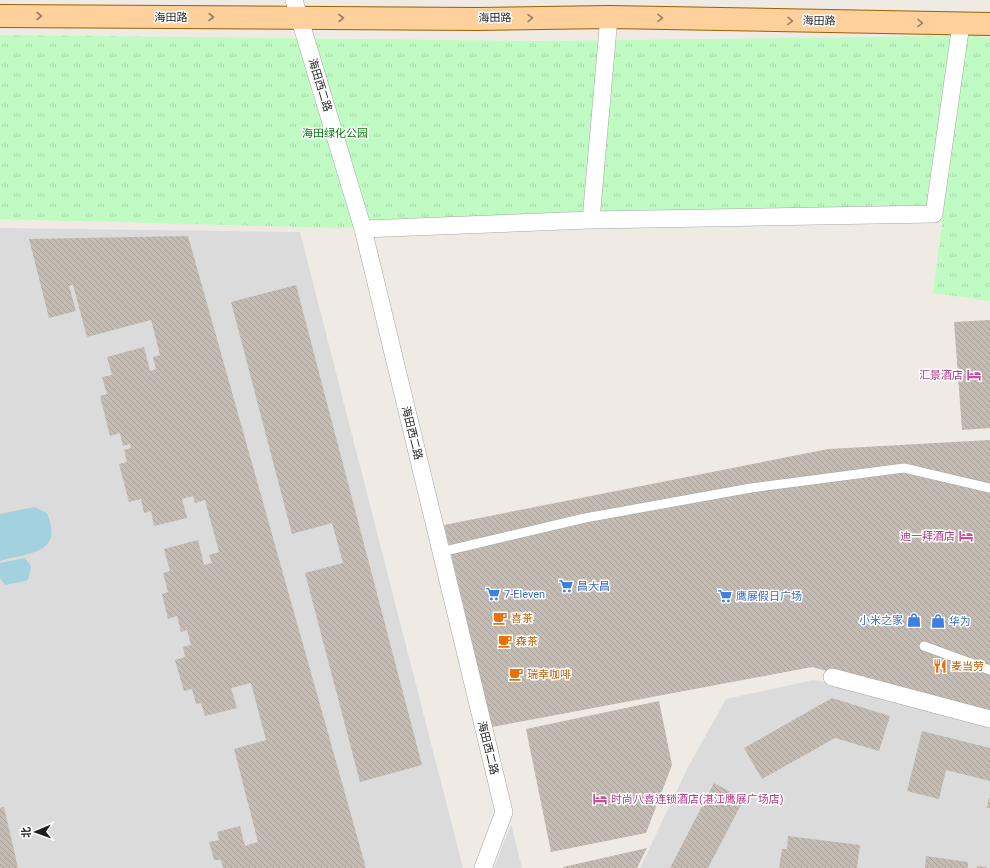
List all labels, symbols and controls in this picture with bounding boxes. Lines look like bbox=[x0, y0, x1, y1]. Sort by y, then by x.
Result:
street label: 海田路 bbox=[155, 11, 188, 24]
street label: 海田路 bbox=[478, 11, 512, 25]
one-way arrow bbox=[36, 12, 42, 20]
one-way arrow bbox=[208, 13, 214, 21]
one-way arrow bbox=[338, 14, 344, 22]
one-way arrow bbox=[527, 14, 533, 22]
one-way arrow bbox=[657, 14, 663, 22]
street label: 海田路 bbox=[802, 14, 836, 28]
one-way arrow bbox=[787, 17, 793, 25]
one-way arrow bbox=[917, 19, 923, 28]
street label: 海田西二路 bbox=[306, 57, 334, 113]
park label: 海田绿化公园 bbox=[302, 127, 368, 140]
hotel icon: 汇景酒店 bbox=[966, 367, 982, 383]
place label: 汇景酒店 bbox=[919, 369, 963, 382]
street label: 海田西二路 bbox=[399, 405, 425, 461]
hotel icon: 迪一拜酒店 bbox=[958, 528, 974, 544]
place label: 迪一拜酒店 bbox=[900, 530, 955, 543]
supermarket icon: 昌大昌 bbox=[558, 578, 574, 594]
place label: 昌大昌 bbox=[577, 580, 610, 593]
supermarket icon: 7-Eleven bbox=[485, 586, 501, 602]
place label: 7-Eleven bbox=[504, 588, 545, 601]
supermarket icon: 鹰展假日广场 bbox=[717, 588, 733, 604]
place label: 鹰展假日广场 bbox=[736, 590, 802, 603]
cafe icon: 喜茶 bbox=[492, 610, 508, 626]
place label: 喜茶 bbox=[511, 612, 533, 625]
shop icon: 小米之家 bbox=[906, 612, 922, 628]
shop icon: 华为 bbox=[930, 613, 946, 629]
place label: 小米之家 bbox=[859, 614, 903, 627]
place label: 华为 bbox=[949, 615, 971, 628]
cafe icon: 森茶 bbox=[497, 633, 513, 649]
place label: 森茶 bbox=[516, 635, 538, 648]
restaurant icon: 麦当劳 bbox=[932, 658, 948, 674]
place label: 麦当劳 bbox=[951, 660, 984, 673]
cafe icon: 瑞幸咖啡 bbox=[508, 666, 524, 682]
place label: 瑞幸咖啡 bbox=[527, 668, 571, 681]
street label: 海田西二路 bbox=[475, 720, 501, 776]
hotel icon: 时尚八喜连锁酒店(湛江鹰展广场店) bbox=[592, 791, 608, 807]
place label: 时尚八喜连锁酒店(湛江鹰展广场店) bbox=[611, 793, 784, 806]
north arrow bbox=[16, 812, 56, 852]
text: 北 bbox=[20, 827, 33, 838]

